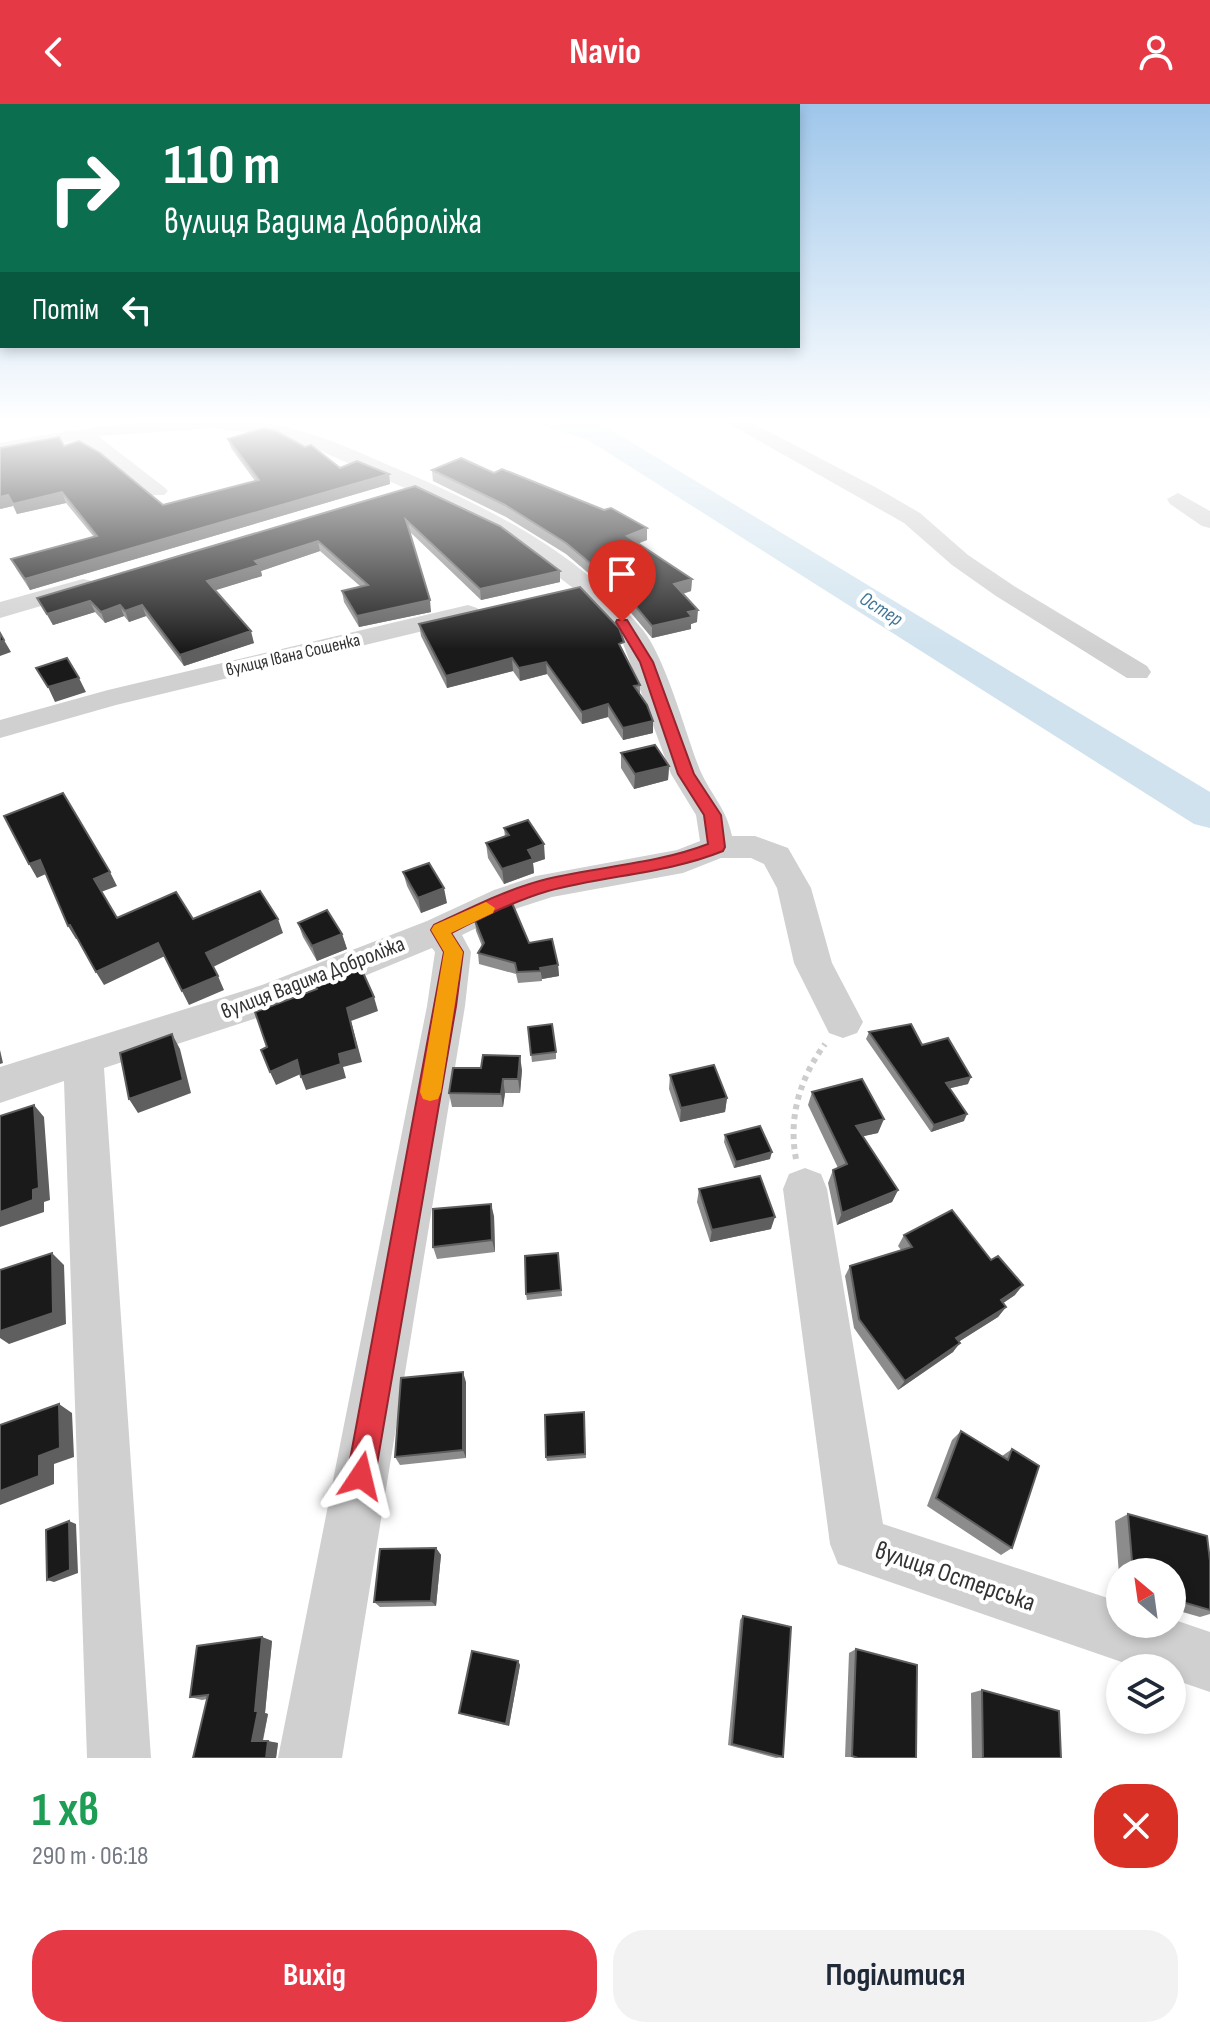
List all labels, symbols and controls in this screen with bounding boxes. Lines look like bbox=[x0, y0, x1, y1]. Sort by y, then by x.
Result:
icon: back bbox=[32, 30, 76, 74]
icon: person bbox=[1134, 30, 1178, 74]
text: Navio bbox=[569, 31, 641, 74]
text: 110 m bbox=[164, 133, 280, 200]
icon: right bbox=[32, 136, 136, 240]
text: вулиця Вадима Доброліжа bbox=[164, 201, 482, 244]
icon: left bbox=[115, 288, 159, 332]
text: Потім bbox=[32, 292, 99, 328]
pin bbox=[588, 540, 656, 622]
icon: arrive bbox=[600, 552, 644, 596]
water label: Остер bbox=[855, 587, 907, 631]
street label: вулиця Івана Сошенка bbox=[224, 629, 362, 681]
street label: вулиця Вадима Доброліжа bbox=[217, 931, 409, 1025]
position arrow bbox=[319, 1434, 403, 1518]
street label: вулиця Остерська bbox=[871, 1535, 1039, 1619]
north arrow bbox=[1106, 1558, 1186, 1638]
map controls bbox=[1106, 1558, 1186, 1734]
button: layers bbox=[1106, 1654, 1186, 1734]
text: 1 хв bbox=[32, 1782, 99, 1839]
button: close bbox=[1094, 1784, 1178, 1868]
text: 290 m · 06:18 bbox=[32, 1841, 148, 1872]
button: Вихід bbox=[32, 1930, 597, 2022]
button: Поділитися bbox=[613, 1930, 1178, 2022]

